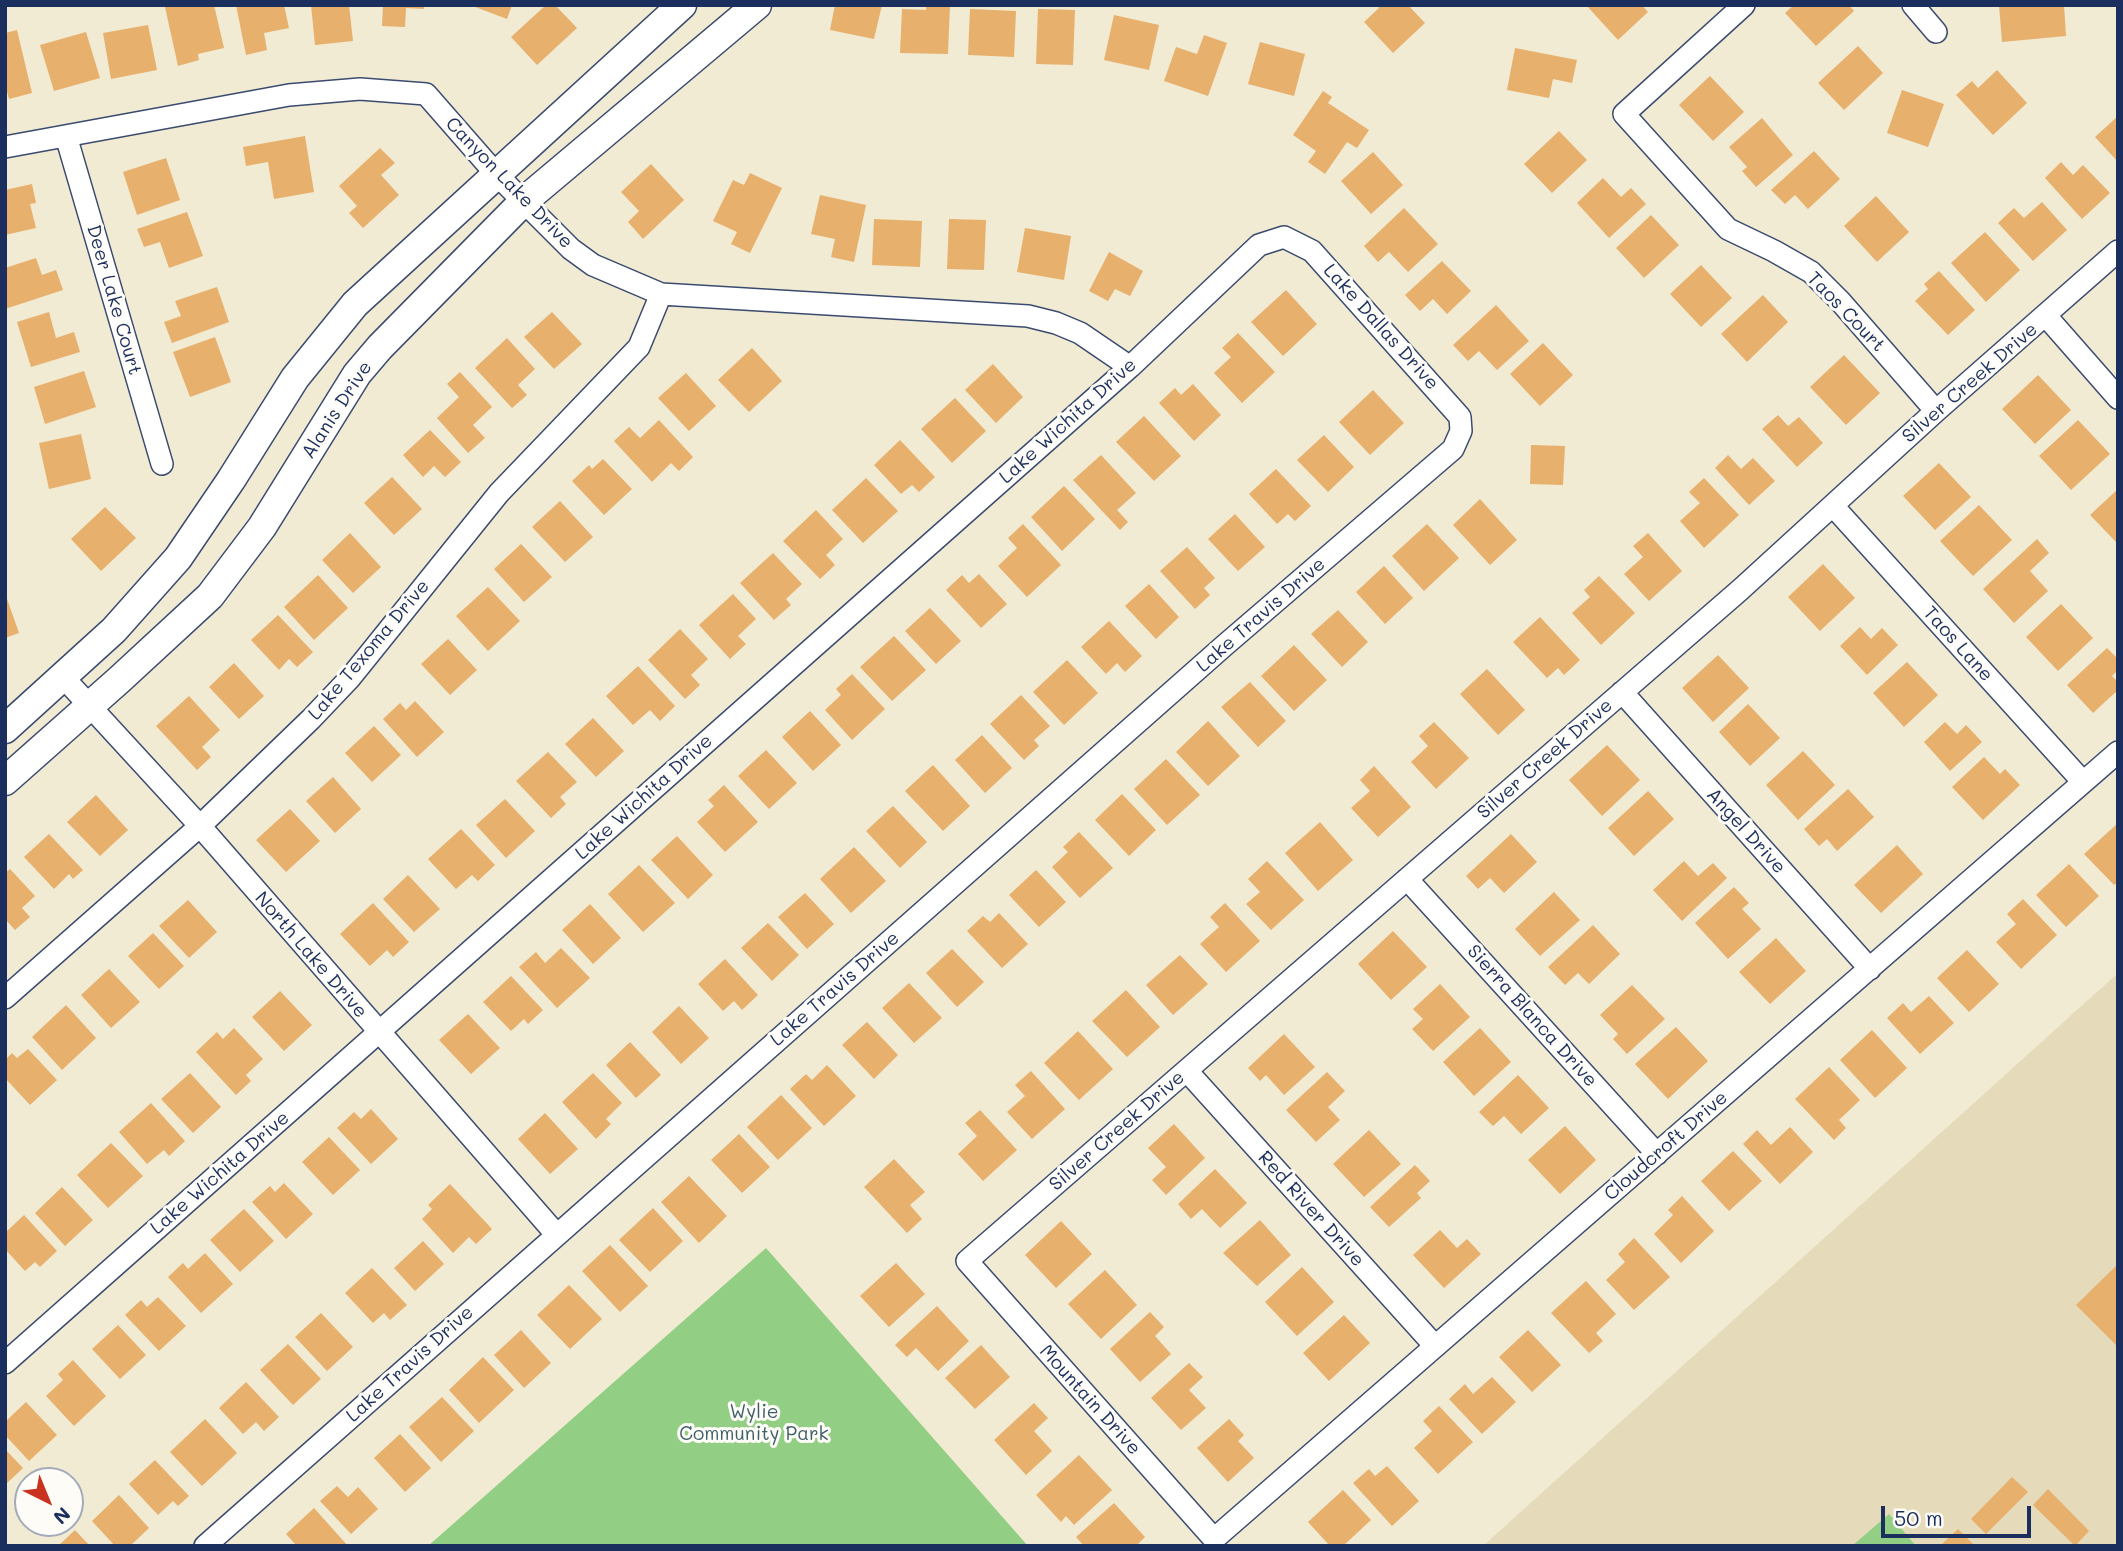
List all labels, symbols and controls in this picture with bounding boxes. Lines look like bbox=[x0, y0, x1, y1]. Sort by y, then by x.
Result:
street label: Canyon Lake Drive bbox=[440, 113, 578, 253]
street label: Deer Lake Court bbox=[82, 222, 146, 378]
street label: Lake Dallas Drive bbox=[1318, 259, 1444, 395]
street label: Taos Court bbox=[1802, 267, 1890, 357]
street label: Silver Creek Drive bbox=[1898, 318, 2042, 448]
street label: Lake Wichita Drive bbox=[995, 353, 1141, 489]
street label: Alanis Drive bbox=[297, 357, 377, 463]
street label: Lake Travis Drive bbox=[1192, 553, 1330, 677]
street label: Lake Texoma Drive bbox=[304, 575, 434, 725]
street label: Taos Lane bbox=[1918, 602, 1998, 686]
street label: Silver Creek Drive bbox=[1473, 694, 1617, 824]
street label: Lake Wichita Drive bbox=[571, 729, 717, 865]
street label: Angel Drive bbox=[1702, 783, 1790, 879]
street label: North Lake Drive bbox=[250, 887, 372, 1023]
street label: Lake Travis Drive bbox=[766, 927, 904, 1051]
street label: Sierra Blanca Drive bbox=[1462, 940, 1602, 1092]
street label: Silver Creek Drive bbox=[1045, 1066, 1189, 1196]
street label: Cloudcroft Drive bbox=[1600, 1086, 1732, 1206]
street label: Lake Wichita Drive bbox=[146, 1107, 294, 1239]
street label: Red River Drive bbox=[1253, 1146, 1369, 1272]
street label: Lake Travis Drive bbox=[342, 1301, 478, 1427]
street label: Mountain Drive bbox=[1035, 1340, 1145, 1460]
park label: Wylie Community Park bbox=[679, 1401, 829, 1445]
north arrow bbox=[14, 1467, 84, 1537]
scale bar bbox=[1885, 1492, 2036, 1536]
text: N bbox=[49, 1502, 76, 1530]
text: 50 m bbox=[1894, 1504, 1943, 1531]

